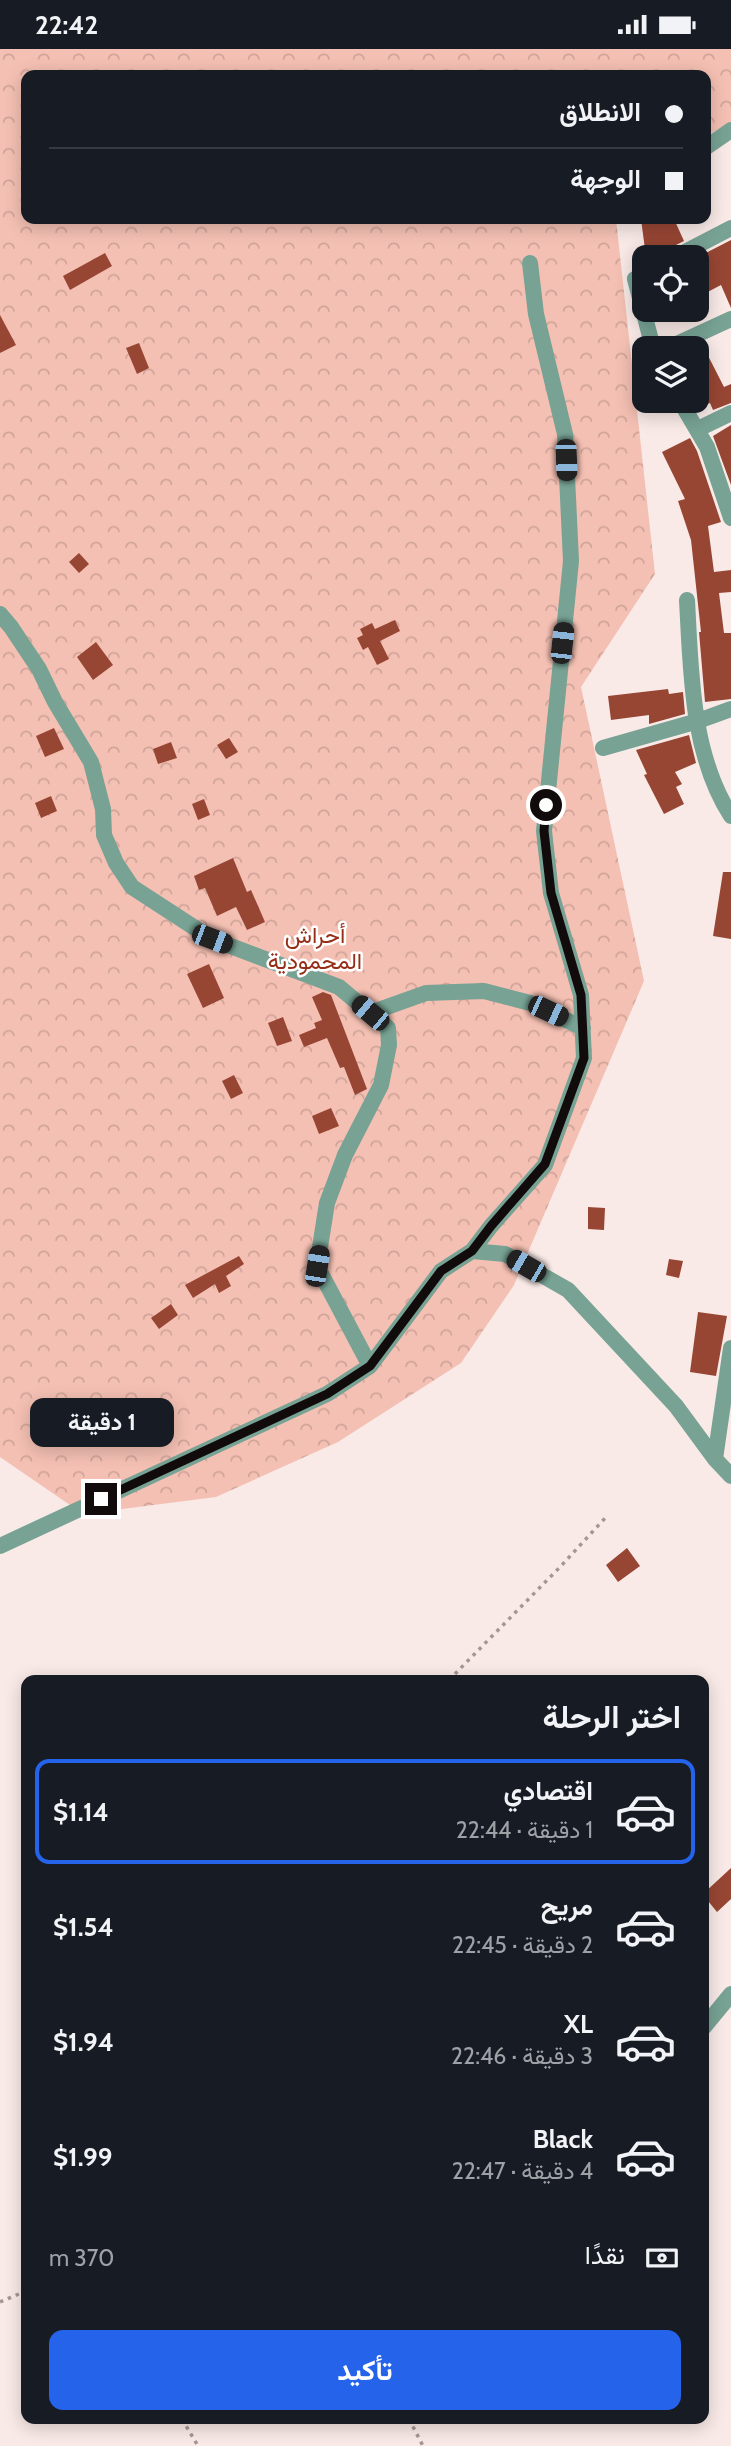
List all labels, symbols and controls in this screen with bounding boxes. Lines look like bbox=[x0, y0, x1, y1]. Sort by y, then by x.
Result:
text: 22:42 bbox=[35, 9, 98, 41]
text: الانطلاق bbox=[559, 96, 641, 128]
text: الوجهة bbox=[570, 163, 641, 195]
map controls bbox=[632, 245, 709, 413]
button: locate bbox=[632, 245, 709, 322]
button: layers bbox=[632, 336, 709, 413]
car bbox=[555, 439, 578, 481]
car bbox=[550, 621, 575, 665]
route start bbox=[530, 789, 562, 821]
park label: أحراش المحمودية bbox=[268, 921, 362, 976]
car bbox=[189, 922, 236, 956]
car bbox=[348, 991, 393, 1035]
car bbox=[525, 993, 572, 1029]
car bbox=[304, 1244, 331, 1288]
car bbox=[503, 1246, 550, 1286]
callout: 1 دقيقة bbox=[29, 1397, 173, 1447]
text: 1 دقيقة bbox=[68, 1408, 136, 1436]
route end bbox=[85, 1483, 117, 1515]
text: اختر الرحلة bbox=[543, 1697, 681, 1736]
text: اقتصادي bbox=[504, 1775, 593, 1807]
icon: car bbox=[614, 1780, 677, 1843]
text: $1.14 bbox=[53, 1796, 109, 1828]
text: 1 دقيقة · 22:44 bbox=[456, 1816, 593, 1844]
text: مريح bbox=[541, 1890, 593, 1922]
icon: car bbox=[614, 1895, 677, 1958]
text: $1.54 bbox=[53, 1911, 114, 1943]
text: 2 دقيقة · 22:45 bbox=[452, 1931, 593, 1959]
text: XL bbox=[564, 2008, 593, 2040]
icon: car bbox=[614, 2010, 677, 2073]
text: $1.94 bbox=[53, 2026, 114, 2058]
text: 3 دقيقة · 22:46 bbox=[451, 2042, 593, 2070]
text: Black bbox=[533, 2123, 593, 2155]
icon: car bbox=[614, 2125, 677, 2188]
text: $1.99 bbox=[53, 2141, 112, 2173]
text: 4 دقيقة · 22:47 bbox=[452, 2157, 593, 2185]
text: نقدًا bbox=[585, 2239, 625, 2271]
icon: cash bbox=[643, 2239, 681, 2277]
text: 370 m bbox=[49, 2244, 114, 2272]
button: تأكيد bbox=[49, 2330, 681, 2410]

